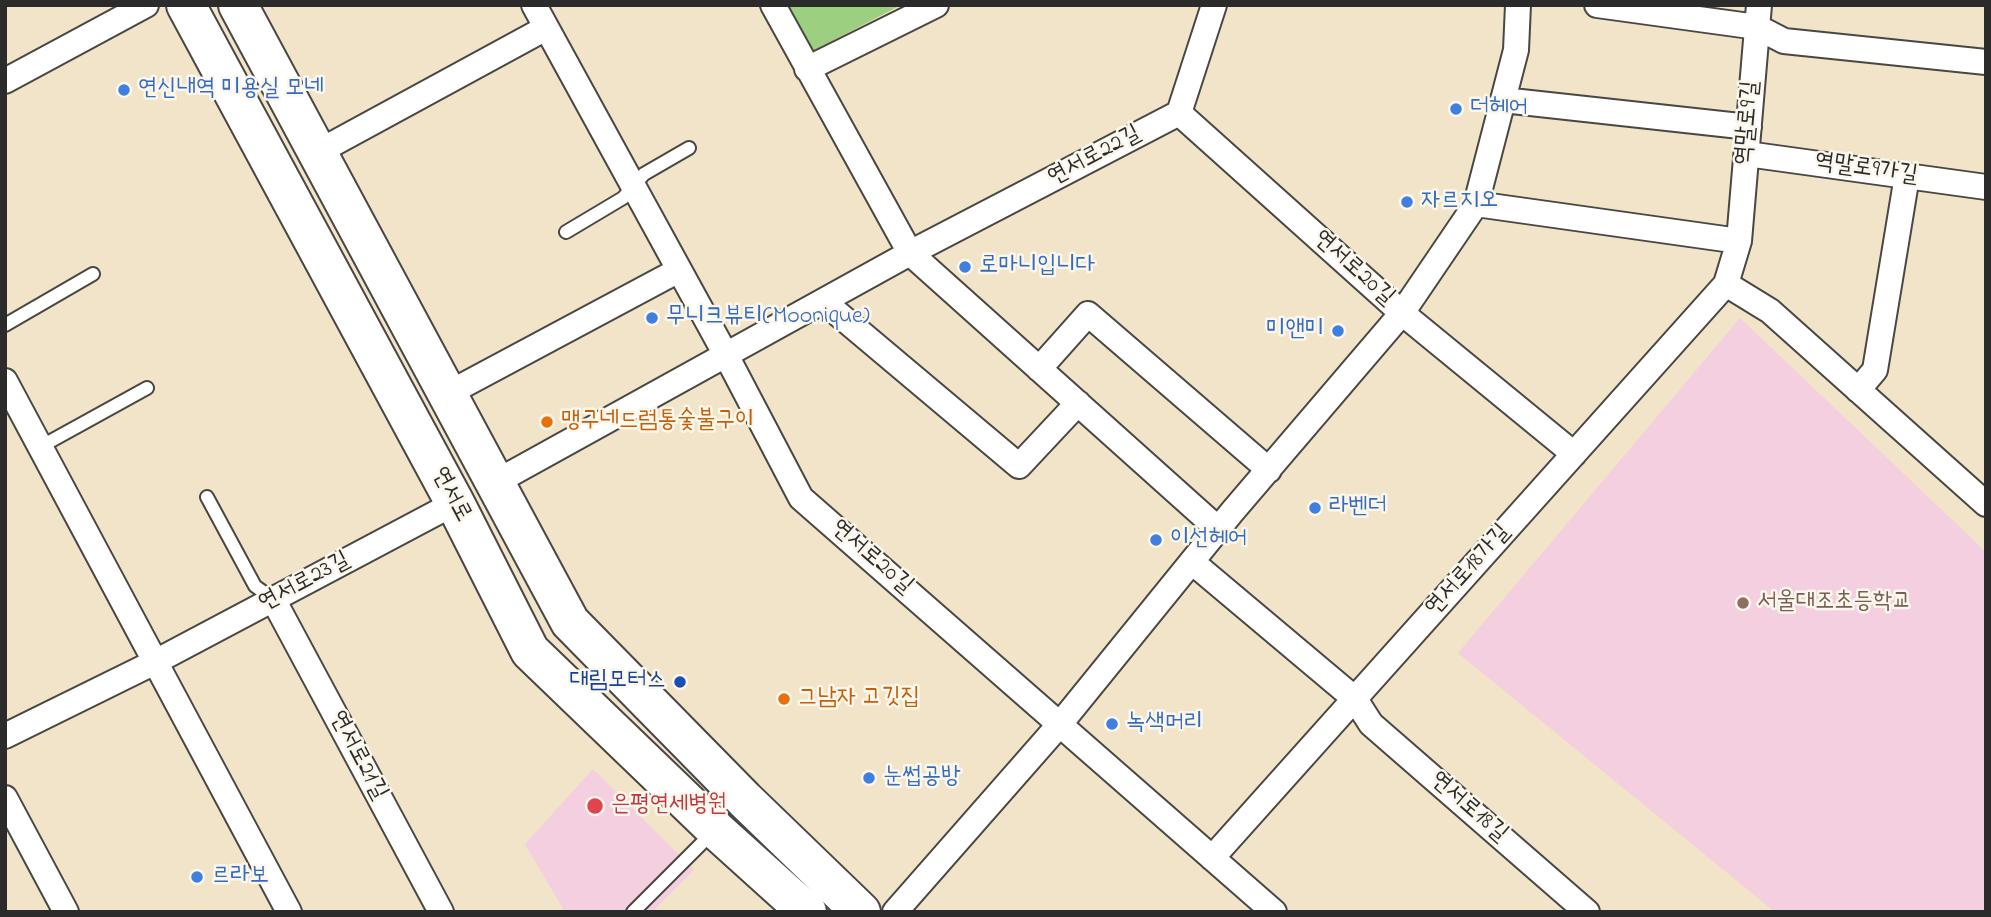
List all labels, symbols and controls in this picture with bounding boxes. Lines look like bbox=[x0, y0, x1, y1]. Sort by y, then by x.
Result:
place label: 연신내역 미용실 모네 bbox=[138, 76, 324, 104]
street label: 역말로9길 bbox=[1731, 80, 1767, 166]
marker: 연신내역 미용실 모네 bbox=[116, 82, 132, 98]
place label: 더헤어 bbox=[1470, 95, 1528, 123]
marker: 더헤어 bbox=[1448, 101, 1464, 117]
street label: 연서로22길 bbox=[1044, 121, 1146, 193]
street label: 역말로9가길 bbox=[1813, 149, 1919, 191]
place label: 자르지오 bbox=[1421, 188, 1498, 216]
marker: 자르지오 bbox=[1399, 194, 1415, 210]
street label: 연서로20길 bbox=[1306, 225, 1400, 313]
place label: 로마니입니다 bbox=[979, 253, 1095, 281]
marker: 로마니입니다 bbox=[957, 259, 973, 275]
place label: 무니크뷰티(Moonique) bbox=[666, 304, 870, 332]
marker: 무니크뷰티(Moonique) bbox=[644, 310, 660, 326]
place label: 미앤미 bbox=[1266, 317, 1324, 345]
marker: 미앤미 bbox=[1330, 323, 1346, 339]
place label: 맹구네드럼통숯불구이 bbox=[561, 408, 754, 436]
marker: 맹구네드럼통숯불구이 bbox=[539, 414, 555, 430]
street label: 연서로 bbox=[424, 463, 476, 527]
place label: 라벤더 bbox=[1329, 494, 1387, 522]
marker: 라벤더 bbox=[1307, 500, 1323, 516]
street label: 연서로20길 bbox=[824, 514, 918, 602]
street label: 연서로18가길 bbox=[1420, 519, 1518, 623]
place label: 이선헤어 bbox=[1170, 526, 1247, 554]
marker: 이선헤어 bbox=[1148, 532, 1164, 548]
street label: 연서로23길 bbox=[254, 547, 356, 619]
place label: 서울대조초등학교 bbox=[1757, 589, 1912, 617]
marker: 서울대조초등학교 bbox=[1735, 595, 1751, 611]
place label: 대림모터스 bbox=[569, 668, 666, 696]
marker: 대림모터스 bbox=[672, 674, 688, 690]
place label: 그남자 고깃집 bbox=[798, 685, 920, 713]
marker: 그남자 고깃집 bbox=[776, 691, 792, 707]
street label: 연서로21길 bbox=[322, 707, 392, 805]
place label: 녹색머리 bbox=[1126, 710, 1203, 738]
marker: 녹색머리 bbox=[1104, 716, 1120, 732]
place label: 눈썹공방 bbox=[883, 764, 960, 792]
street label: 연서로18길 bbox=[1423, 766, 1513, 850]
marker: 눈썹공방 bbox=[861, 770, 877, 786]
place label: 은평연세병원 bbox=[611, 792, 727, 820]
marker: 은평연세병원 bbox=[585, 796, 605, 816]
place label: 르라보 bbox=[211, 863, 269, 891]
marker: 르라보 bbox=[189, 869, 205, 885]

